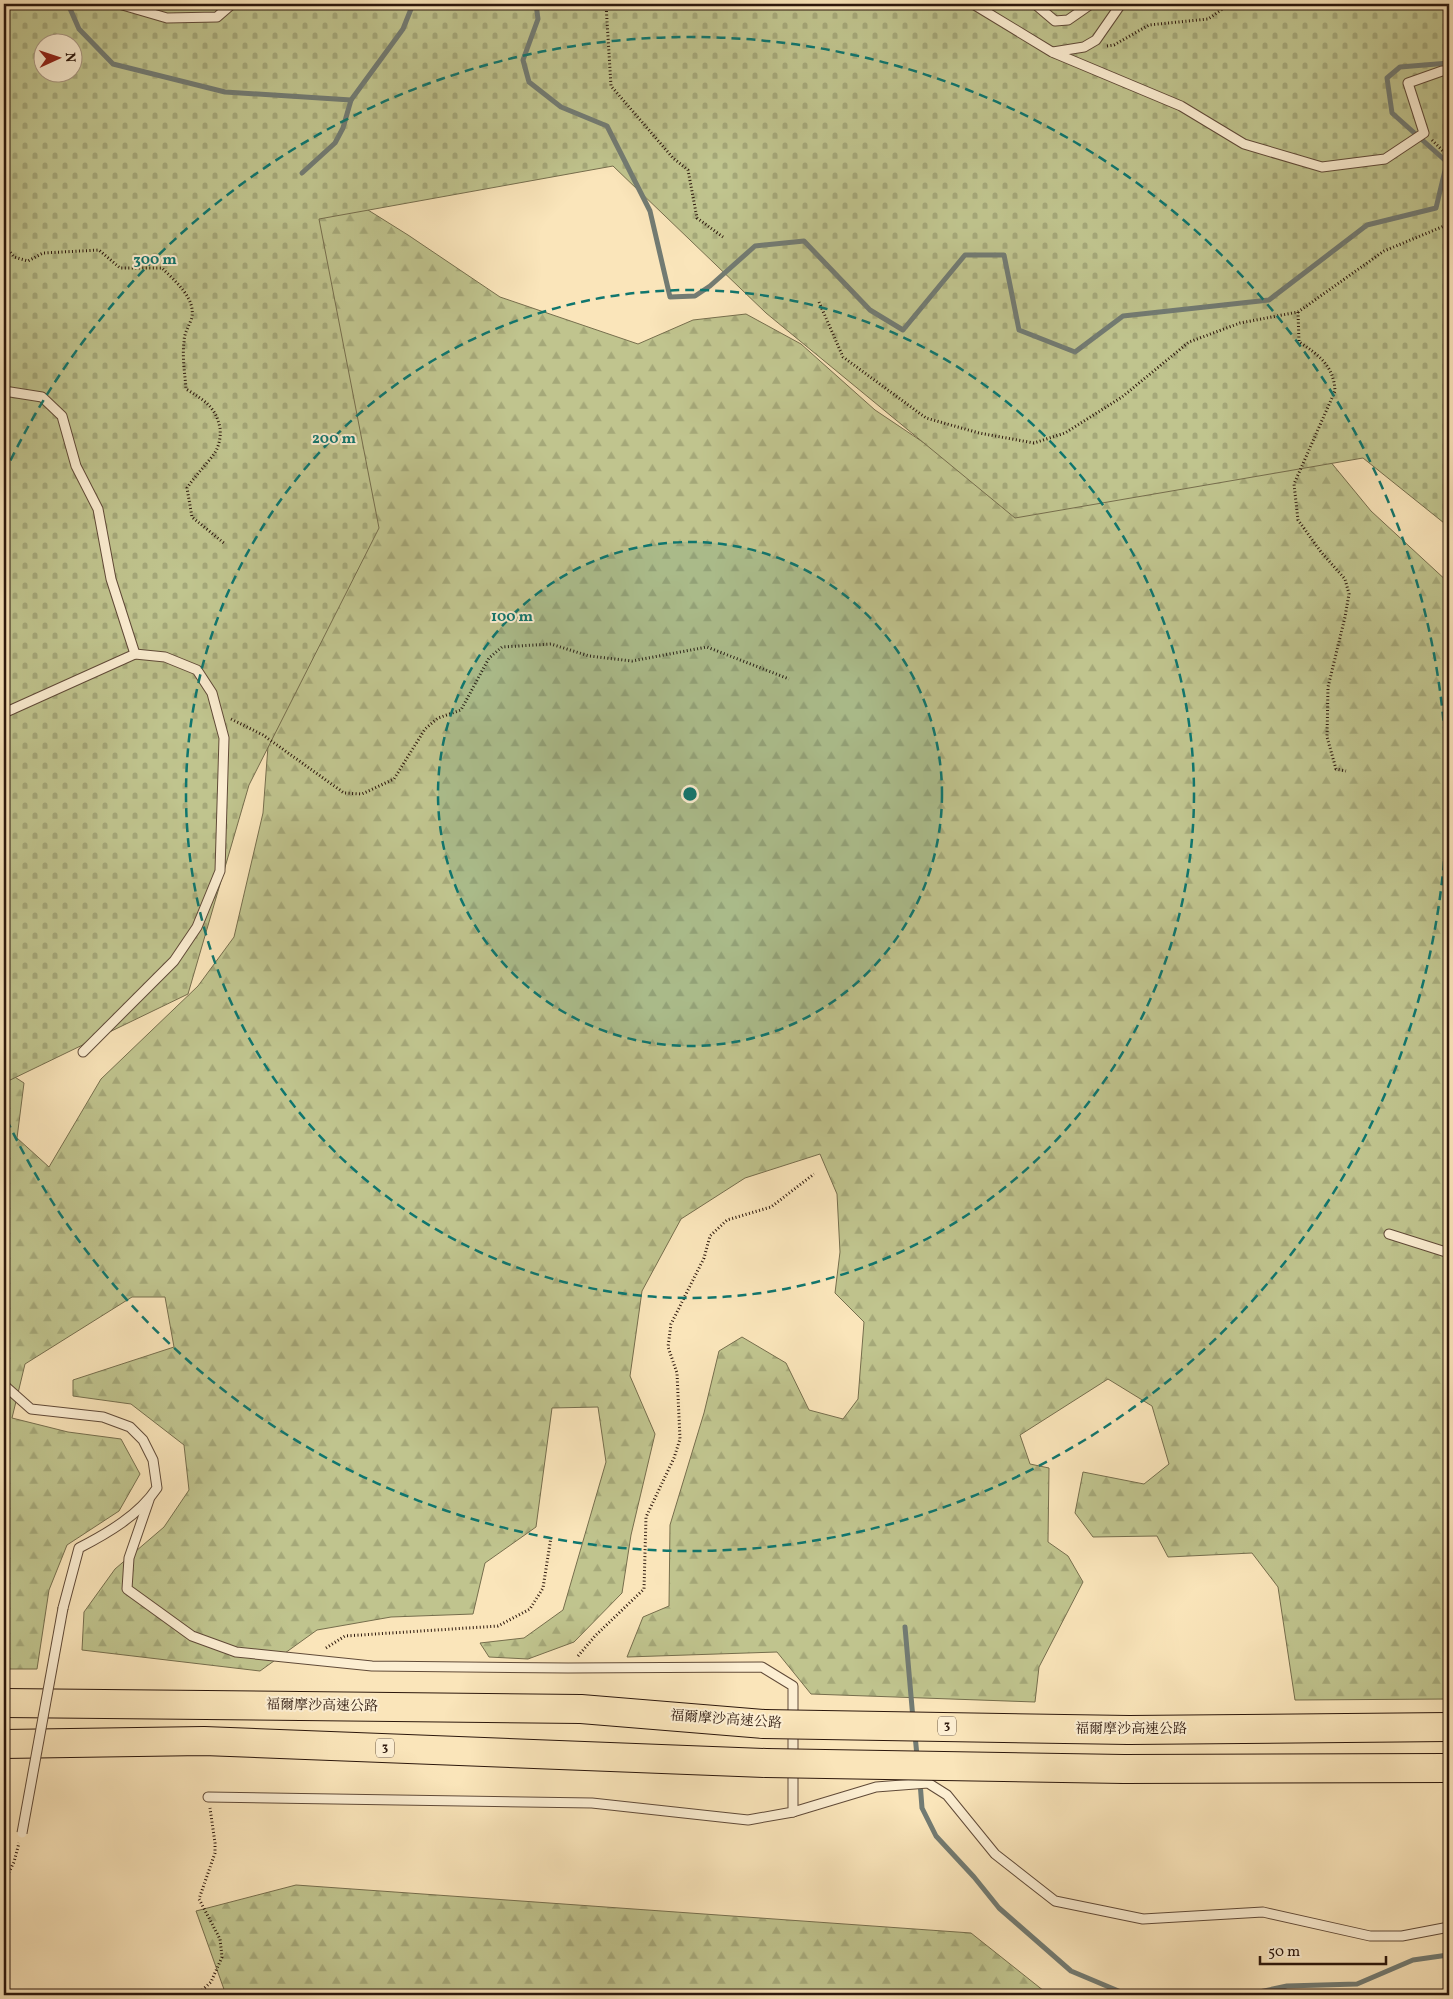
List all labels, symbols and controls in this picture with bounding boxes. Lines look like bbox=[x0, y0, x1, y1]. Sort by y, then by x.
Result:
north arrow bbox=[32, 32, 82, 82]
text: N bbox=[60, 52, 79, 63]
text: 300 m bbox=[133, 250, 177, 271]
text: 200 m bbox=[312, 429, 356, 450]
text: 100 m bbox=[491, 607, 534, 628]
centre of rings bbox=[681, 785, 699, 803]
street label: 福爾摩沙高速公路 bbox=[266, 1696, 378, 1716]
street label: 福爾摩沙高速公路 bbox=[669, 1707, 783, 1733]
road number: 3 bbox=[938, 1716, 956, 1735]
street label: 福爾摩沙高速公路 bbox=[1075, 1720, 1187, 1739]
road number: 3 bbox=[376, 1739, 394, 1758]
scale bar bbox=[1260, 1934, 1387, 1966]
text: 50 m bbox=[1268, 1942, 1300, 1963]

